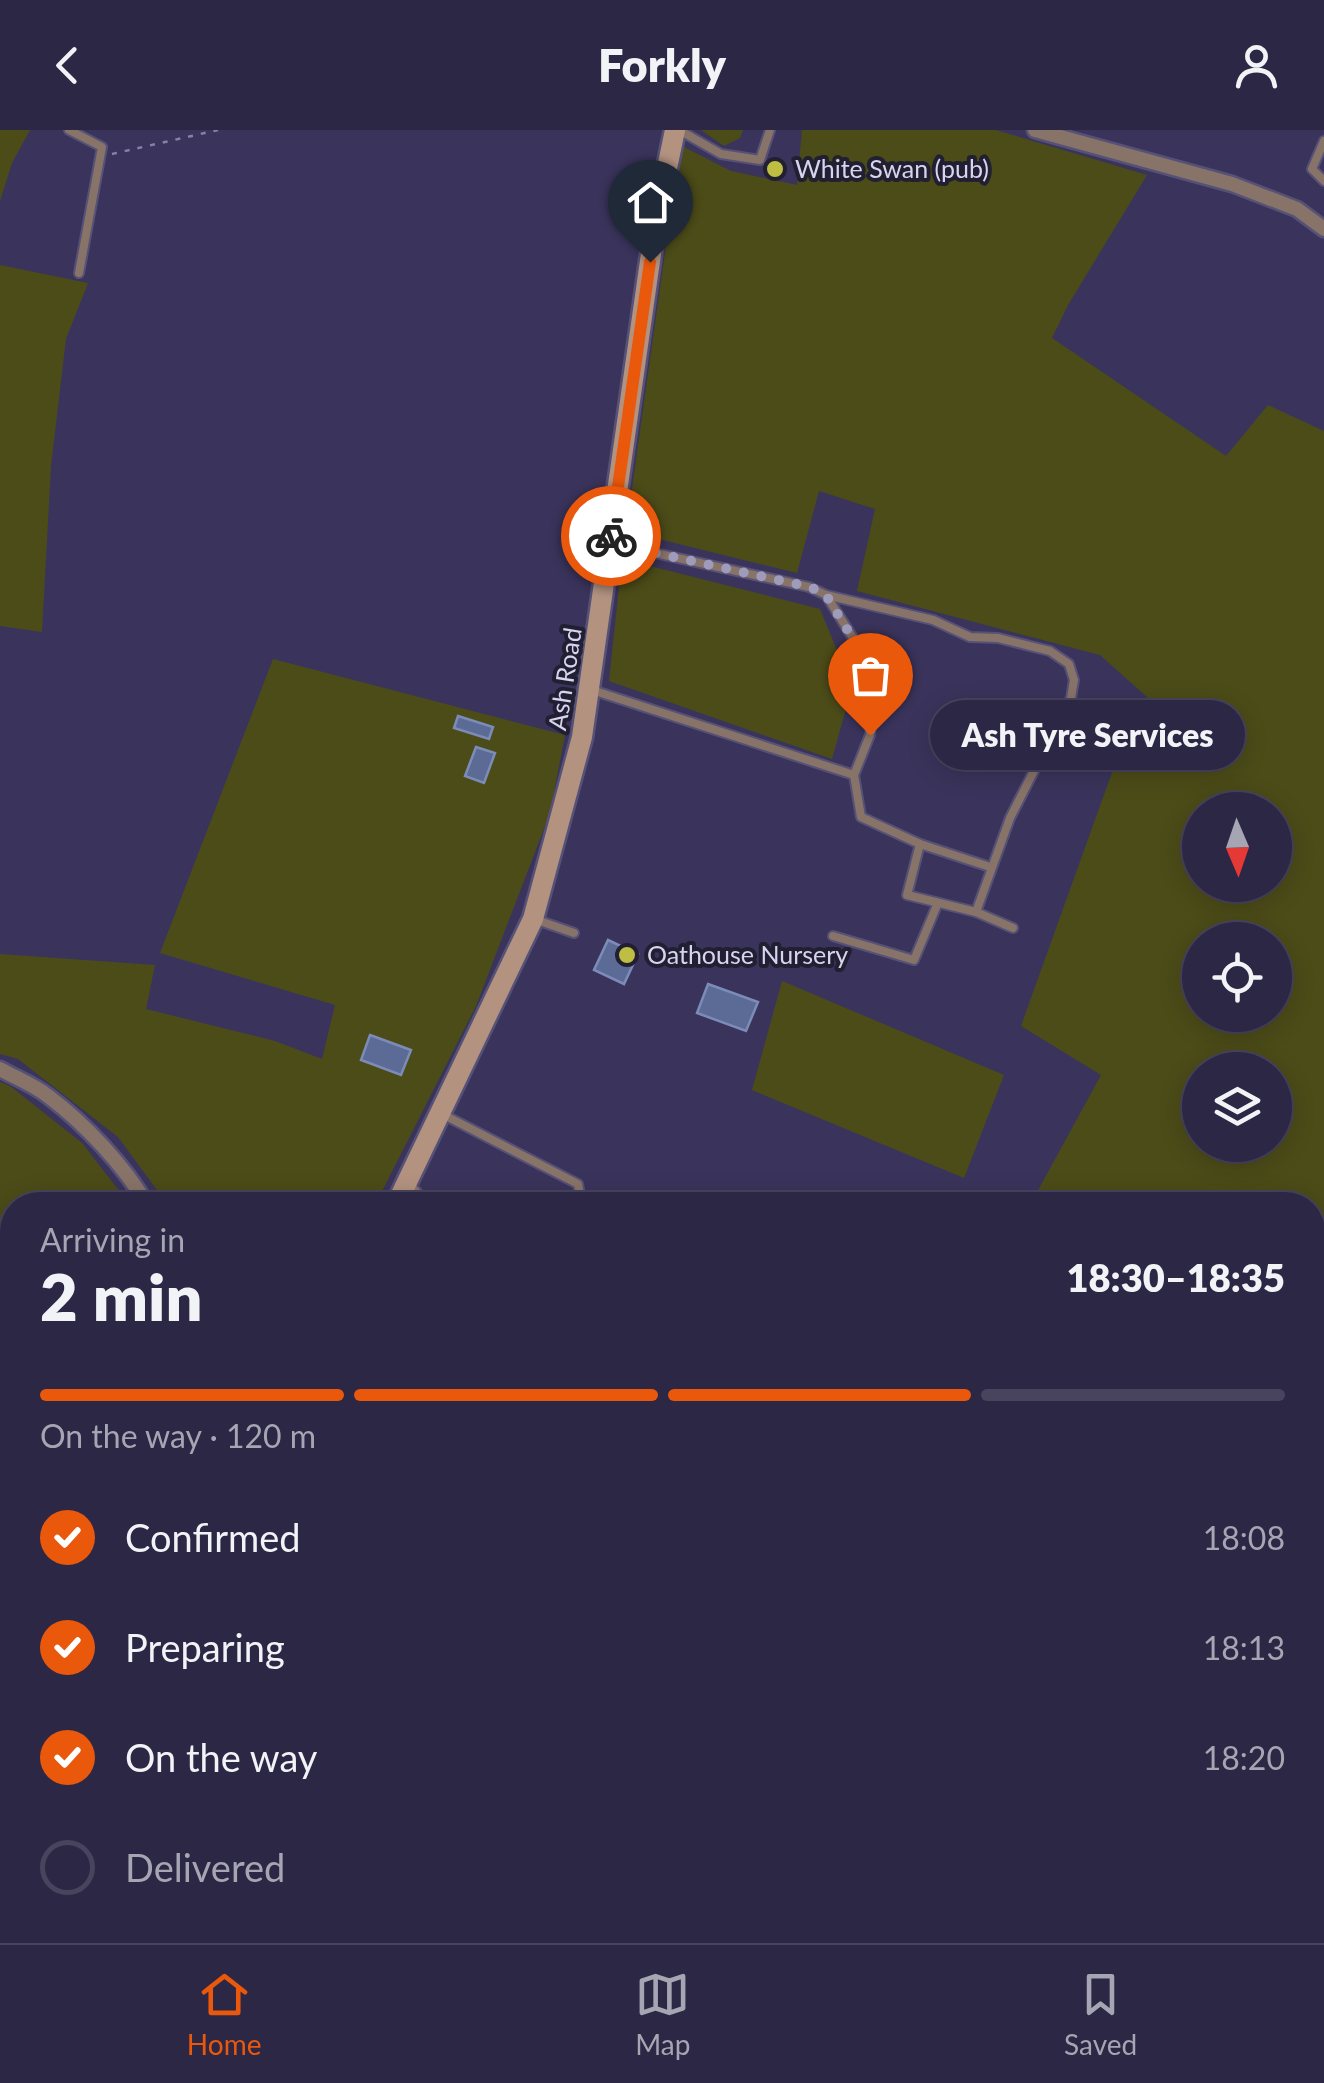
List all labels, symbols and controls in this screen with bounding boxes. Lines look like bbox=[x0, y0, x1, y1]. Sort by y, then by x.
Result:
icon: back bbox=[40, 38, 95, 93]
text: Forkly bbox=[598, 38, 726, 92]
icon: person bbox=[1229, 38, 1284, 93]
place label: White Swan (pub) bbox=[795, 153, 989, 183]
marker: White Swan (pub) bbox=[764, 158, 786, 180]
pin bbox=[608, 160, 693, 263]
icon: home bbox=[623, 175, 678, 230]
courier bbox=[561, 486, 661, 586]
icon: bike bbox=[584, 509, 639, 564]
street label: Ash Road bbox=[541, 625, 587, 732]
pin bbox=[828, 633, 913, 736]
icon: bag bbox=[843, 648, 898, 703]
callout: Ash Tyre Services bbox=[930, 700, 1245, 770]
text: Ash Tyre Services bbox=[961, 715, 1214, 754]
north arrow bbox=[1182, 792, 1292, 902]
map controls bbox=[1182, 792, 1292, 1162]
button: locate bbox=[1182, 922, 1292, 1032]
place label: Oathouse Nursery bbox=[647, 939, 848, 969]
marker: Oathouse Nursery bbox=[616, 944, 638, 966]
button: layers bbox=[1182, 1052, 1292, 1162]
text: Arriving in bbox=[40, 1220, 185, 1259]
text: 18:30–18:35 bbox=[1066, 1254, 1285, 1300]
text: 2 min bbox=[40, 1257, 202, 1335]
text: On the way · 120 m bbox=[40, 1416, 316, 1455]
icon: check bbox=[40, 1510, 95, 1565]
text: Confirmed bbox=[125, 1514, 301, 1560]
text: 18:08 bbox=[1203, 1518, 1285, 1557]
icon: check bbox=[40, 1620, 95, 1675]
text: Preparing bbox=[125, 1624, 285, 1670]
text: 18:13 bbox=[1203, 1628, 1285, 1667]
icon: check bbox=[40, 1730, 95, 1785]
text: On the way bbox=[125, 1734, 317, 1780]
text: 18:20 bbox=[1203, 1738, 1285, 1777]
text: Delivered bbox=[125, 1844, 285, 1890]
tab: Home bbox=[187, 1967, 261, 2061]
tab: Map bbox=[635, 1967, 690, 2061]
tab: Saved bbox=[1064, 1967, 1137, 2061]

